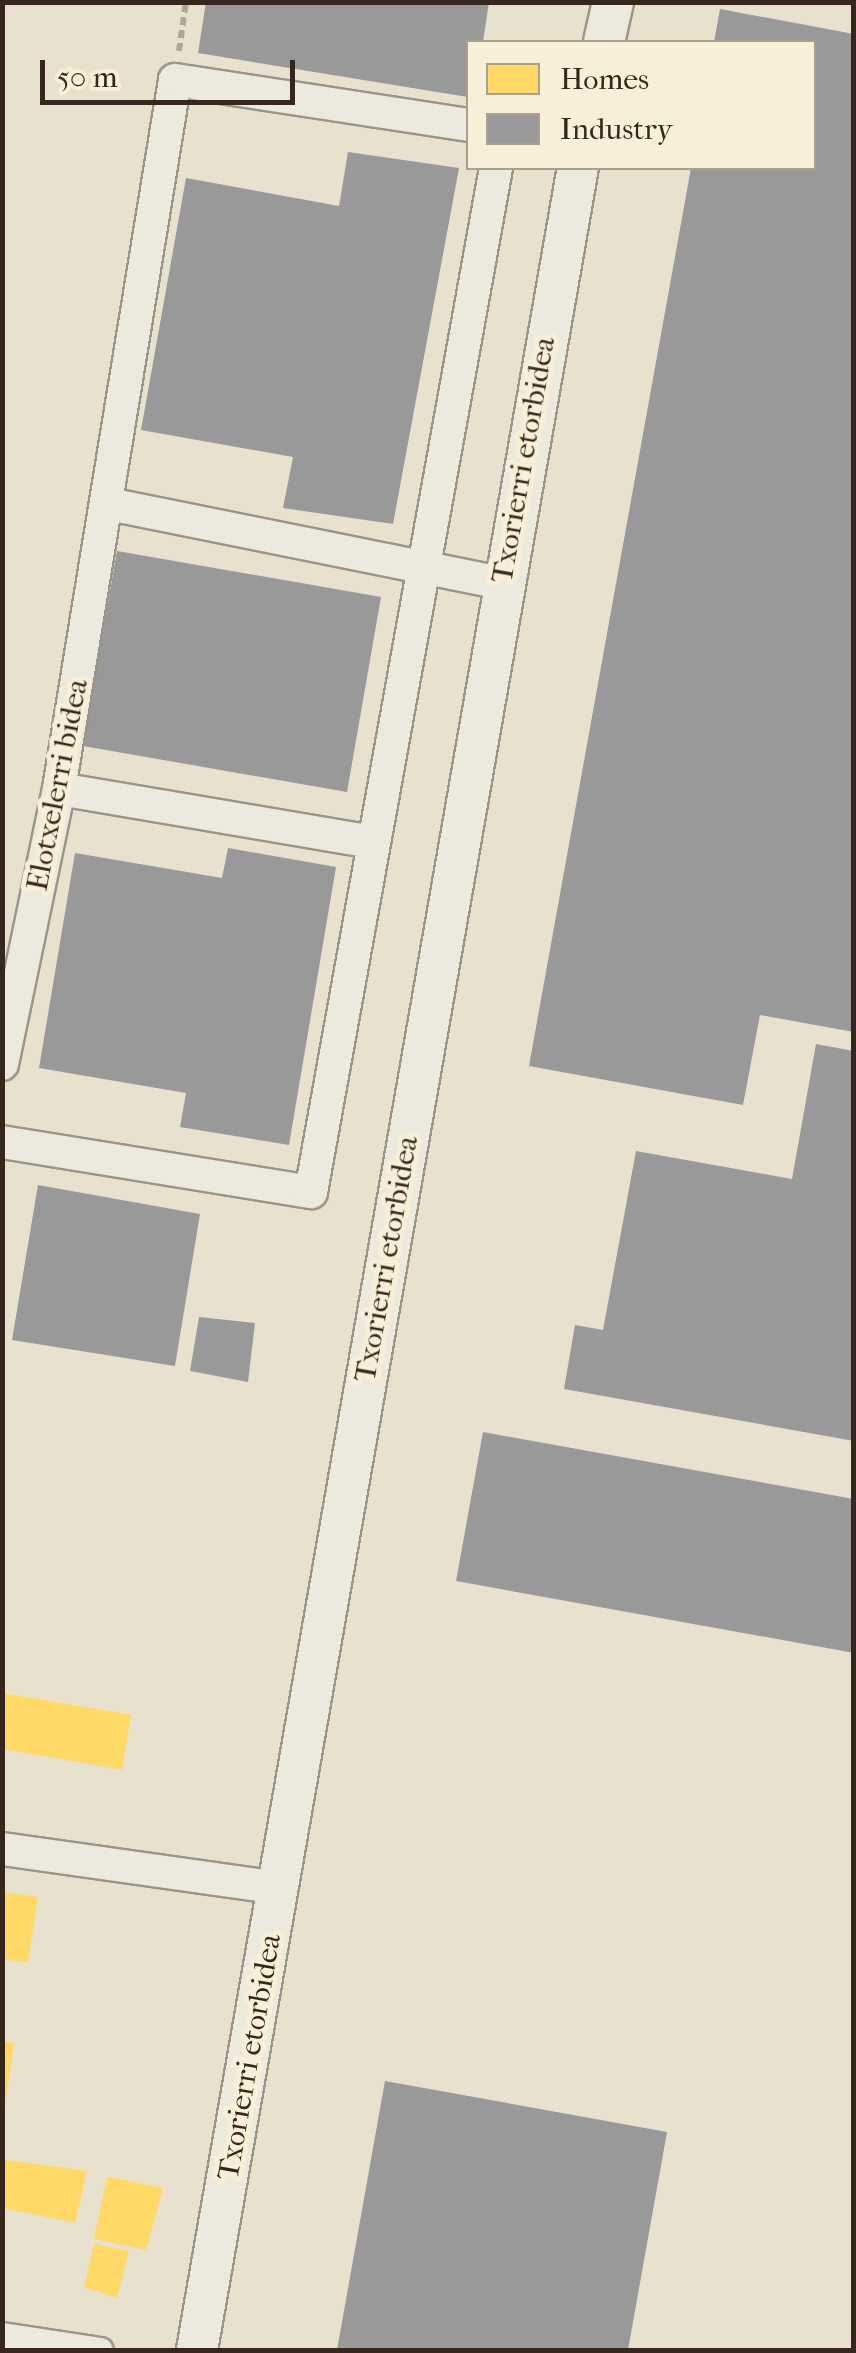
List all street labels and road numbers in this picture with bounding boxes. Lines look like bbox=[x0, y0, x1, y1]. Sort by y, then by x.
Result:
street label: Txorierri etorbidea bbox=[485, 334, 563, 586]
street label: Elotxelerri bidea bbox=[20, 676, 96, 894]
street label: Txorierri etorbidea bbox=[348, 1133, 426, 1385]
street label: Txorierri etorbidea bbox=[211, 1931, 289, 2183]

